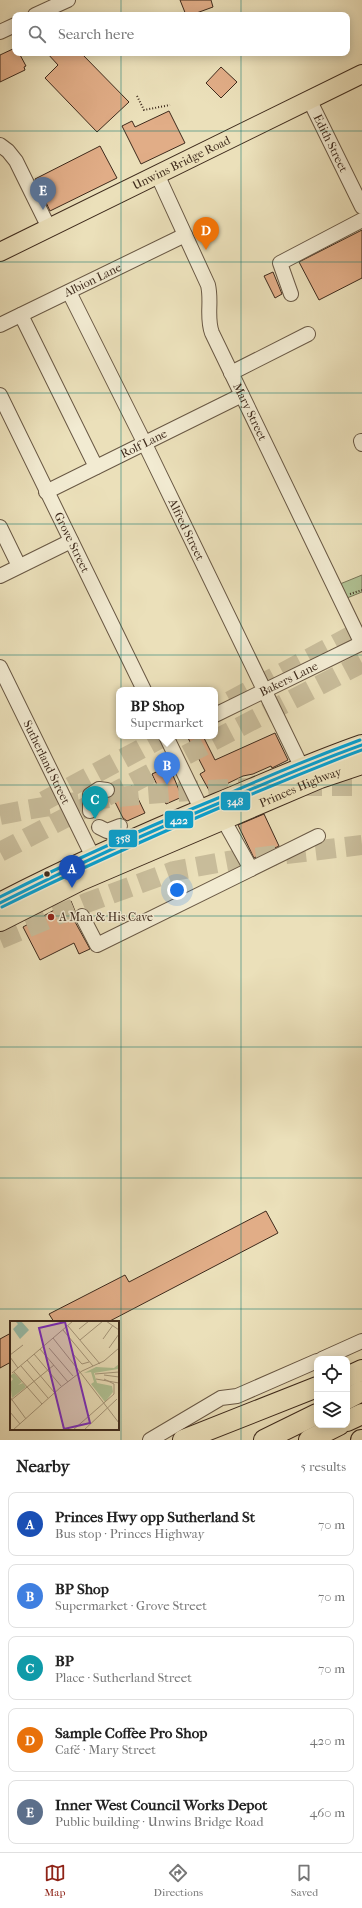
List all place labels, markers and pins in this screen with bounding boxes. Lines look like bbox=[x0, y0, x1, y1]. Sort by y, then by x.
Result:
pin: E bbox=[30, 177, 56, 210]
pin: D bbox=[193, 217, 219, 250]
pin: B bbox=[154, 752, 180, 785]
pin: C bbox=[82, 786, 108, 819]
pin: A bbox=[59, 855, 85, 888]
unlabelled marker bbox=[42, 869, 52, 879]
place label: A Man & His Cave bbox=[58, 910, 153, 924]
marker: A Man & His Cave bbox=[46, 912, 56, 922]

